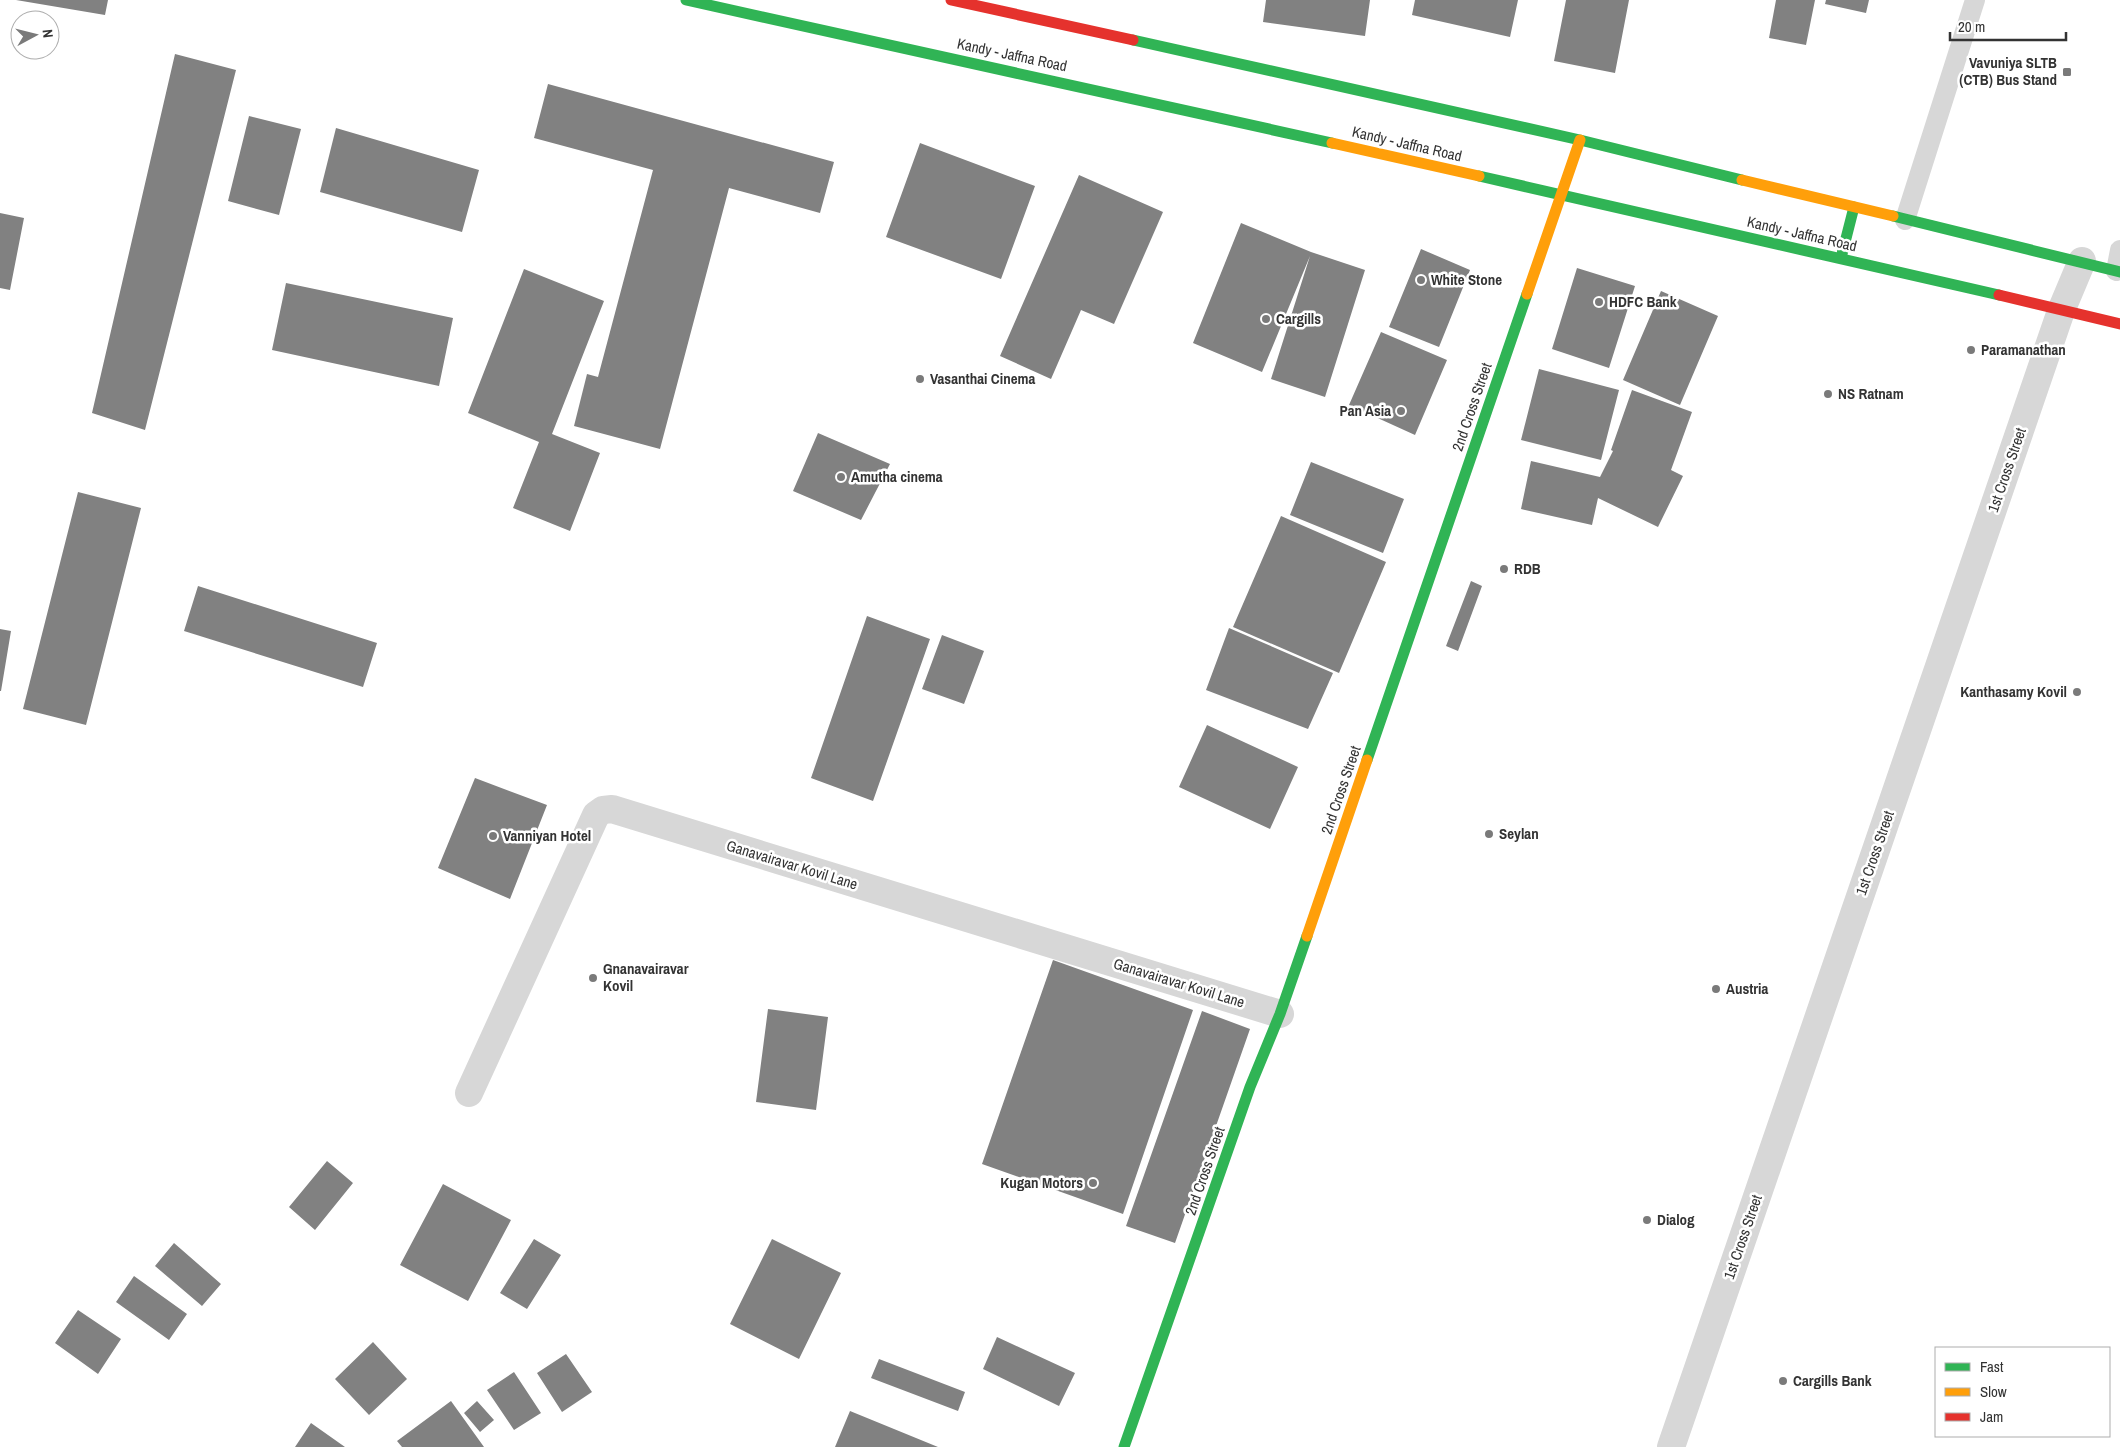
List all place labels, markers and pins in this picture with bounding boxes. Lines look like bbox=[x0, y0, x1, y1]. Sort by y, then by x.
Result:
place label: Vavuniya SLTB (CTB) Bus Stand bbox=[1959, 52, 2057, 90]
marker: Vavuniya SLTB (CTB) Bus Stand bbox=[2061, 66, 2073, 78]
place label: White Stone bbox=[1431, 269, 1502, 290]
marker: White Stone bbox=[1415, 274, 1427, 286]
place label: HDFC Bank bbox=[1609, 291, 1677, 312]
marker: HDFC Bank bbox=[1593, 296, 1605, 308]
place label: Cargills bbox=[1276, 308, 1321, 329]
marker: Cargills bbox=[1260, 313, 1272, 325]
place label: Paramanathan bbox=[1981, 339, 2066, 360]
marker: Paramanathan bbox=[1965, 344, 1977, 356]
place label: Vasanthai Cinema bbox=[930, 368, 1035, 389]
marker: Vasanthai Cinema bbox=[914, 373, 926, 385]
place label: NS Ratnam bbox=[1838, 383, 1904, 404]
marker: NS Ratnam bbox=[1822, 388, 1834, 400]
place label: Pan Asia bbox=[1339, 400, 1391, 421]
marker: Pan Asia bbox=[1395, 405, 1407, 417]
place label: Amutha cinema bbox=[851, 466, 943, 487]
marker: Amutha cinema bbox=[835, 471, 847, 483]
place label: RDB bbox=[1514, 558, 1541, 579]
marker: RDB bbox=[1498, 563, 1510, 575]
place label: Kanthasamy Kovil bbox=[1960, 681, 2067, 702]
marker: Kanthasamy Kovil bbox=[2071, 686, 2083, 698]
place label: Seylan bbox=[1499, 823, 1539, 844]
place label: Vanniyan Hotel bbox=[503, 825, 591, 846]
marker: Seylan bbox=[1483, 828, 1495, 840]
marker: Vanniyan Hotel bbox=[487, 830, 499, 842]
place label: Gnanavairavar Kovil bbox=[603, 958, 689, 996]
marker: Gnanavairavar Kovil bbox=[587, 972, 599, 984]
place label: Austria bbox=[1726, 978, 1769, 999]
marker: Austria bbox=[1710, 983, 1722, 995]
place label: Kugan Motors bbox=[1000, 1172, 1083, 1193]
marker: Kugan Motors bbox=[1087, 1177, 1099, 1189]
place label: Dialog bbox=[1657, 1209, 1695, 1230]
marker: Dialog bbox=[1641, 1214, 1653, 1226]
place label: Cargills Bank bbox=[1793, 1370, 1872, 1391]
marker: Cargills Bank bbox=[1777, 1375, 1789, 1387]

